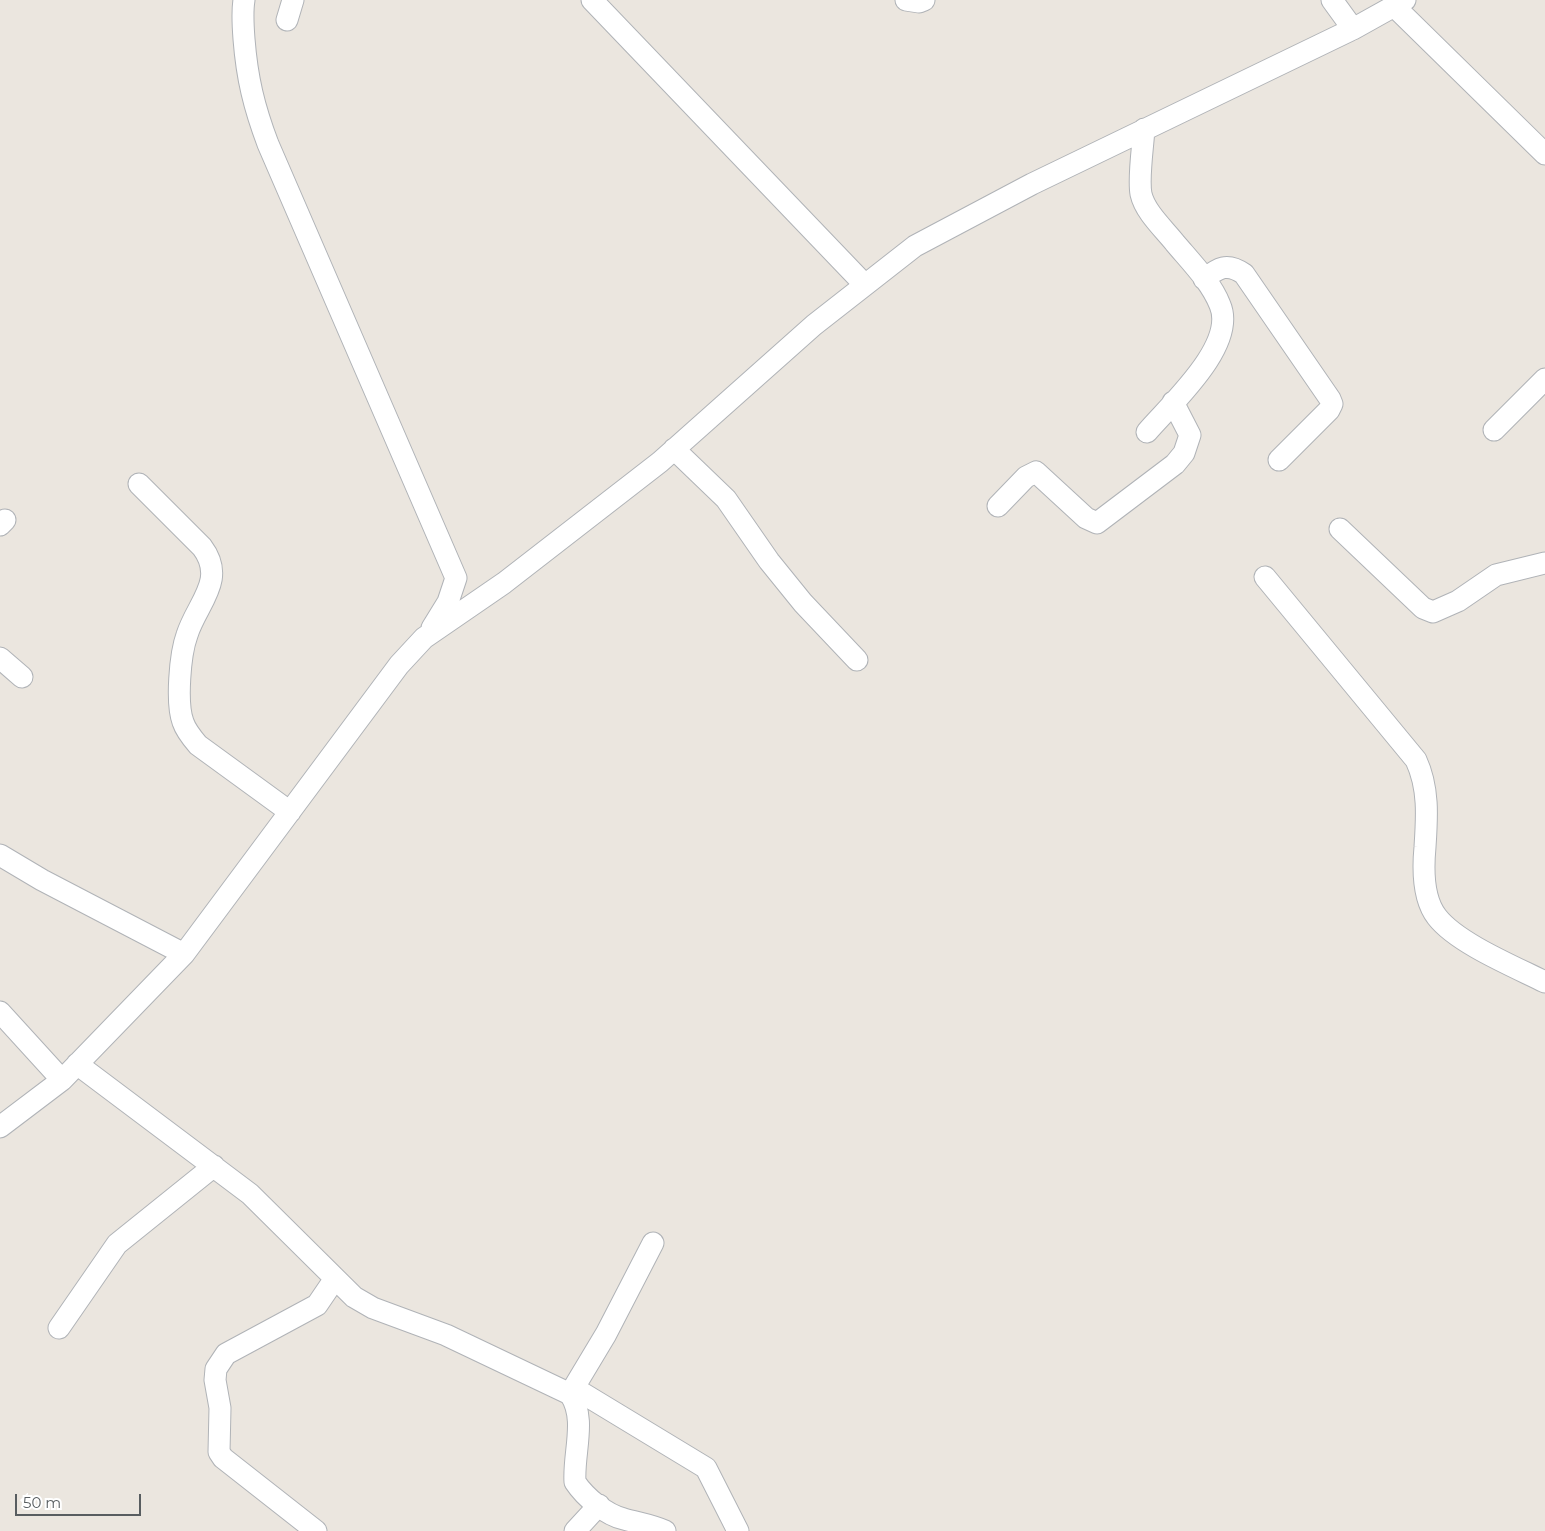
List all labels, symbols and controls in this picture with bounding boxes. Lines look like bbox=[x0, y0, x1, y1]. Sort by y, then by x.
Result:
scale bar bbox=[18, 1484, 144, 1516]
text: 50 m bbox=[23, 1493, 61, 1512]

